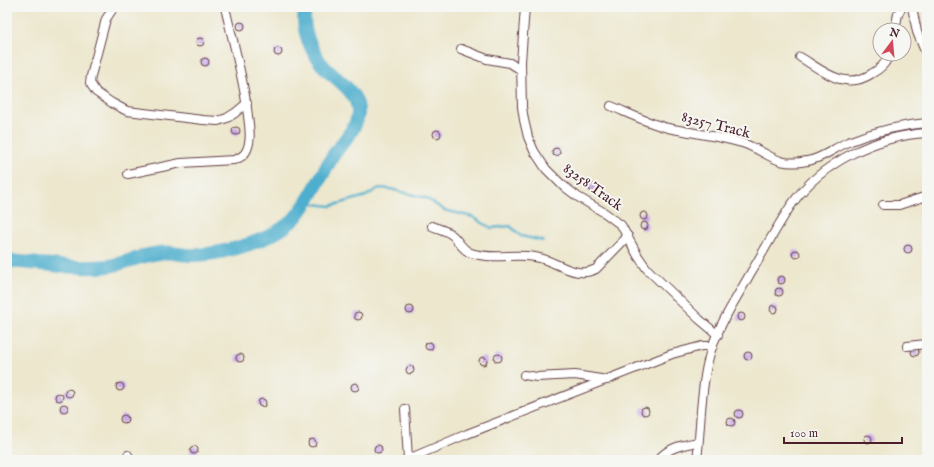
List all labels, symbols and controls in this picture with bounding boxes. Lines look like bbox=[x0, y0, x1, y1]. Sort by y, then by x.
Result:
north arrow bbox=[872, 22, 912, 62]
text: N bbox=[887, 25, 901, 42]
street label: 83257 Track bbox=[680, 107, 753, 143]
street label: 83258 Track bbox=[559, 159, 627, 216]
scale bar bbox=[784, 419, 902, 445]
text: 100 m bbox=[790, 426, 818, 441]

